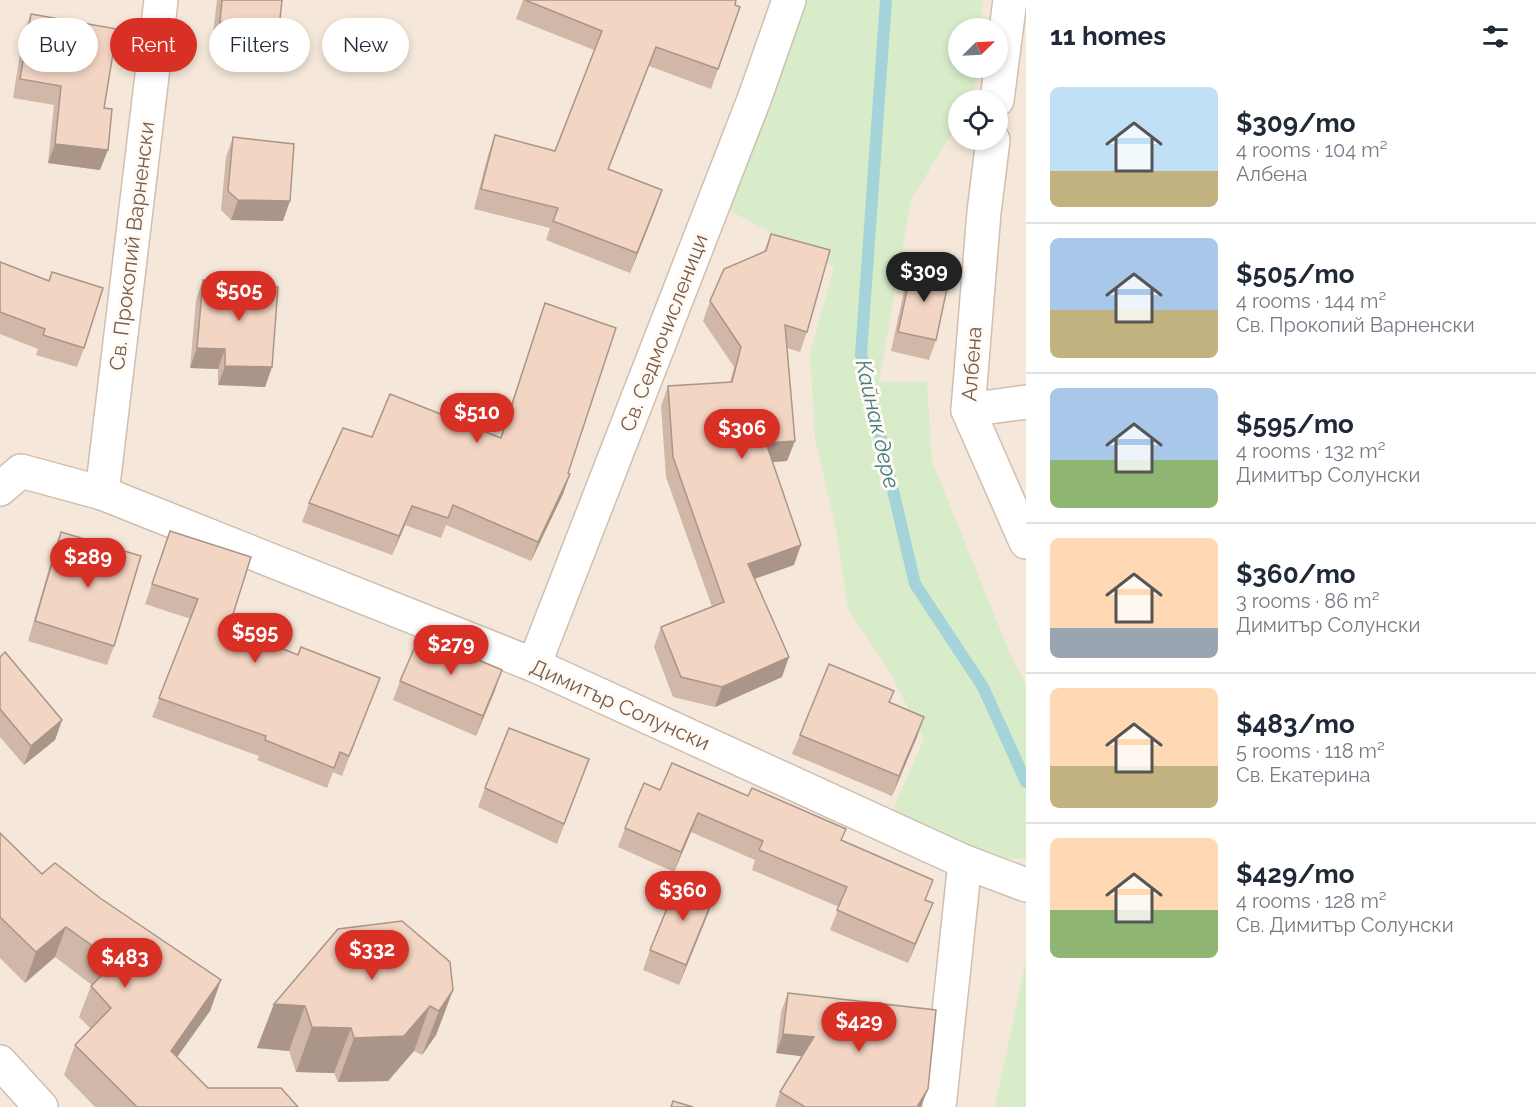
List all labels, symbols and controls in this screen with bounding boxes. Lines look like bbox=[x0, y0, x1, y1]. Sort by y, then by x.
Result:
chip: Buy bbox=[18, 18, 98, 72]
chip: Rent bbox=[110, 18, 197, 72]
chip: Filters bbox=[209, 18, 310, 72]
chip: New bbox=[322, 18, 409, 72]
north arrow bbox=[948, 18, 1008, 78]
map controls bbox=[948, 18, 1008, 150]
icon: filters bbox=[1479, 20, 1512, 53]
text: 11 homes bbox=[1050, 21, 1166, 51]
button: locate bbox=[948, 90, 1008, 150]
text: $309/mo bbox=[1236, 108, 1355, 138]
icon: home bbox=[1098, 111, 1170, 183]
street label: Св. Прокопий Варненски bbox=[104, 120, 159, 372]
text: 4 rooms · 104 m² bbox=[1236, 138, 1388, 162]
text: Албена bbox=[1236, 162, 1307, 186]
street label: Св. Седмочисленици bbox=[614, 231, 713, 435]
pin: $309 bbox=[888, 252, 960, 303]
text: $309 bbox=[900, 259, 948, 283]
text: $505/mo bbox=[1236, 259, 1355, 289]
icon: home bbox=[1098, 262, 1170, 334]
pin: $505 bbox=[203, 271, 275, 322]
text: $505 bbox=[215, 278, 263, 302]
text: 4 rooms · 144 m² bbox=[1236, 289, 1386, 313]
text: Св. Прокопий Варненски bbox=[1236, 313, 1475, 337]
street label: Албена bbox=[956, 326, 987, 402]
water label: Кайнак дере bbox=[851, 357, 905, 491]
pin: $510 bbox=[441, 393, 513, 444]
text: $510 bbox=[454, 400, 500, 424]
pin: $306 bbox=[706, 409, 778, 460]
text: $595/mo bbox=[1236, 409, 1354, 439]
icon: home bbox=[1098, 412, 1170, 484]
text: $306 bbox=[718, 416, 766, 440]
text: 4 rooms · 132 m² bbox=[1236, 439, 1385, 463]
text: Димитър Солунски bbox=[1236, 463, 1420, 487]
pin: $289 bbox=[52, 538, 124, 589]
text: $289 bbox=[64, 545, 112, 569]
text: $360/mo bbox=[1236, 559, 1356, 589]
icon: home bbox=[1098, 562, 1170, 634]
text: 3 rooms · 86 m² bbox=[1236, 589, 1379, 613]
pin: $595 bbox=[219, 613, 291, 664]
text: Димитър Солунски bbox=[1236, 613, 1420, 637]
text: $595 bbox=[232, 620, 278, 644]
pin: $279 bbox=[415, 625, 487, 676]
text: $279 bbox=[428, 632, 474, 656]
street label: Димитър Солунски bbox=[527, 654, 714, 755]
text: $483/mo bbox=[1236, 709, 1355, 739]
icon: home bbox=[1098, 712, 1170, 784]
text: 5 rooms · 118 m² bbox=[1236, 739, 1385, 763]
text: Св. Екатерина bbox=[1236, 763, 1371, 787]
text: $429/mo bbox=[1236, 859, 1355, 889]
icon: home bbox=[1098, 862, 1170, 934]
pin: $360 bbox=[647, 871, 719, 922]
text: $360 bbox=[659, 878, 707, 902]
text: 4 rooms · 128 m² bbox=[1236, 889, 1387, 913]
text: Св. Димитър Солунски bbox=[1236, 913, 1454, 937]
pin: $332 bbox=[336, 930, 408, 981]
text: $332 bbox=[349, 937, 395, 961]
pin: $483 bbox=[89, 938, 161, 989]
text: $483 bbox=[101, 945, 149, 969]
pin: $429 bbox=[823, 1002, 895, 1053]
text: $429 bbox=[835, 1009, 883, 1033]

